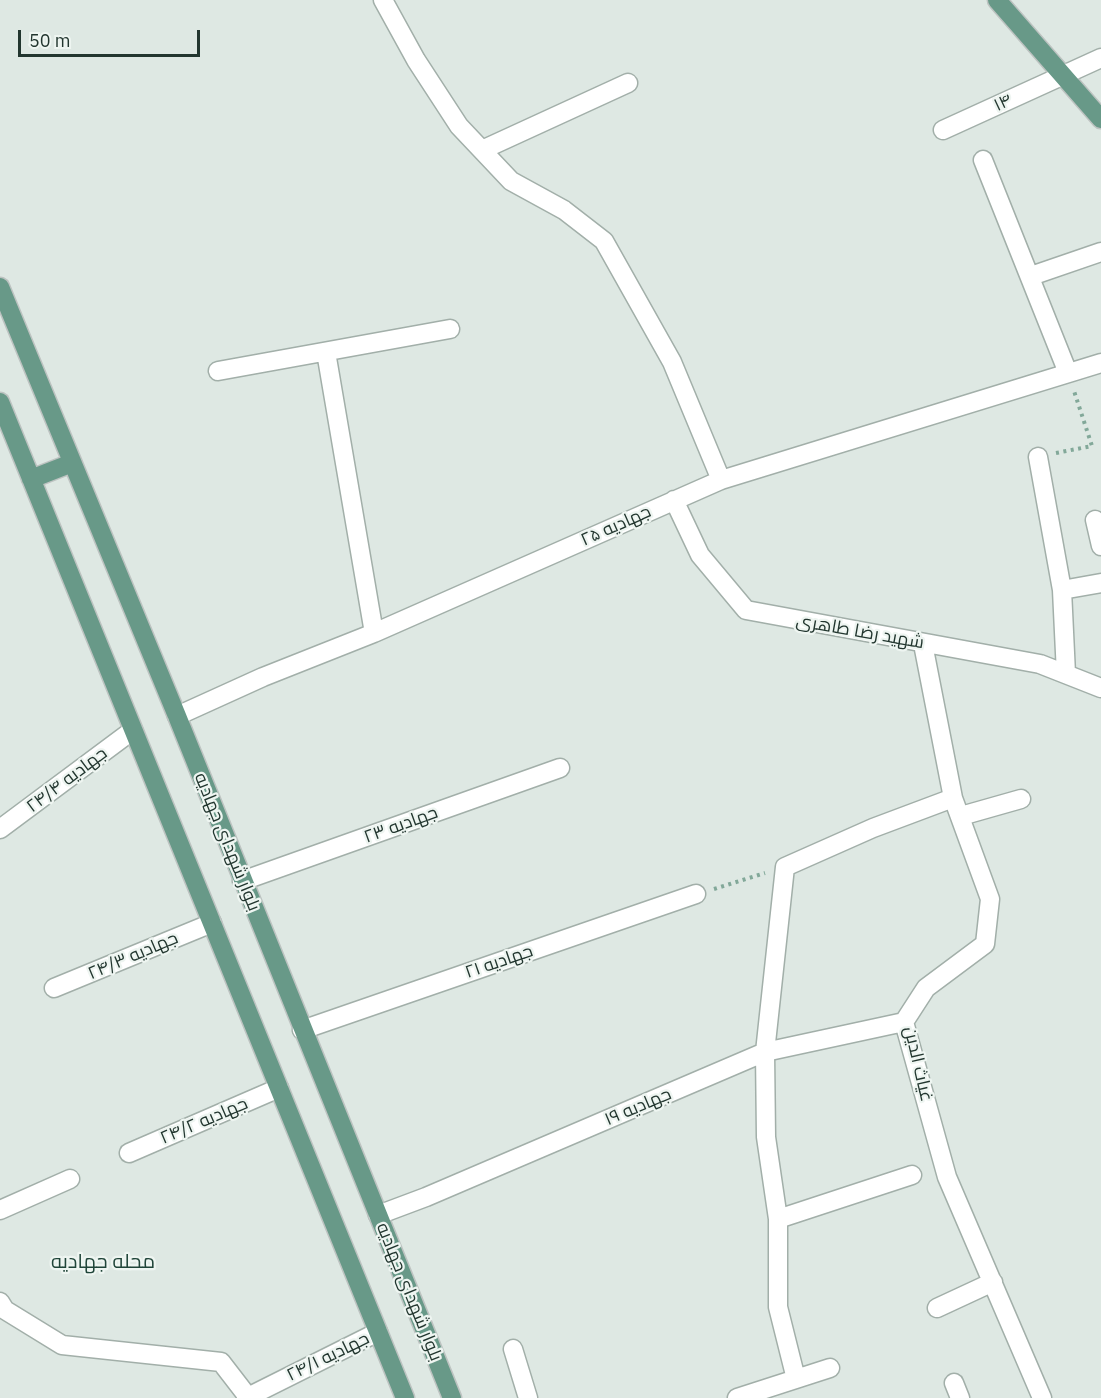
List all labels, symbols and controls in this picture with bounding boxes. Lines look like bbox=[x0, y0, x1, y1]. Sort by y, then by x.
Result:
scale bar bbox=[21, 18, 202, 56]
text: 50 m bbox=[29, 29, 71, 52]
street label: ۱۴ bbox=[990, 90, 1016, 116]
street label: جهادیه ۲۵ bbox=[578, 501, 654, 551]
street label: شهید رضا طاهری bbox=[794, 610, 926, 654]
street label: جهادیه ۲۴/۴ bbox=[22, 743, 112, 817]
street label: بلوار شهدای جهادیه bbox=[189, 770, 265, 914]
street label: جهادیه ۲۳ bbox=[361, 802, 441, 848]
street label: جهادیه ۲۴/۳ bbox=[85, 927, 181, 985]
street label: جهادیه ۲۱ bbox=[462, 940, 536, 984]
street label: غیاث الدین bbox=[899, 1024, 937, 1104]
street label: جهادیه ۱۹ bbox=[601, 1083, 675, 1131]
street label: جهادیه ۲۴/۲ bbox=[157, 1093, 251, 1149]
street label: بلوار شهدای جهادیه bbox=[371, 1220, 447, 1364]
district label: محله جهادیه bbox=[51, 1250, 155, 1274]
street label: جهادیه ۲۴/۱ bbox=[283, 1328, 373, 1386]

